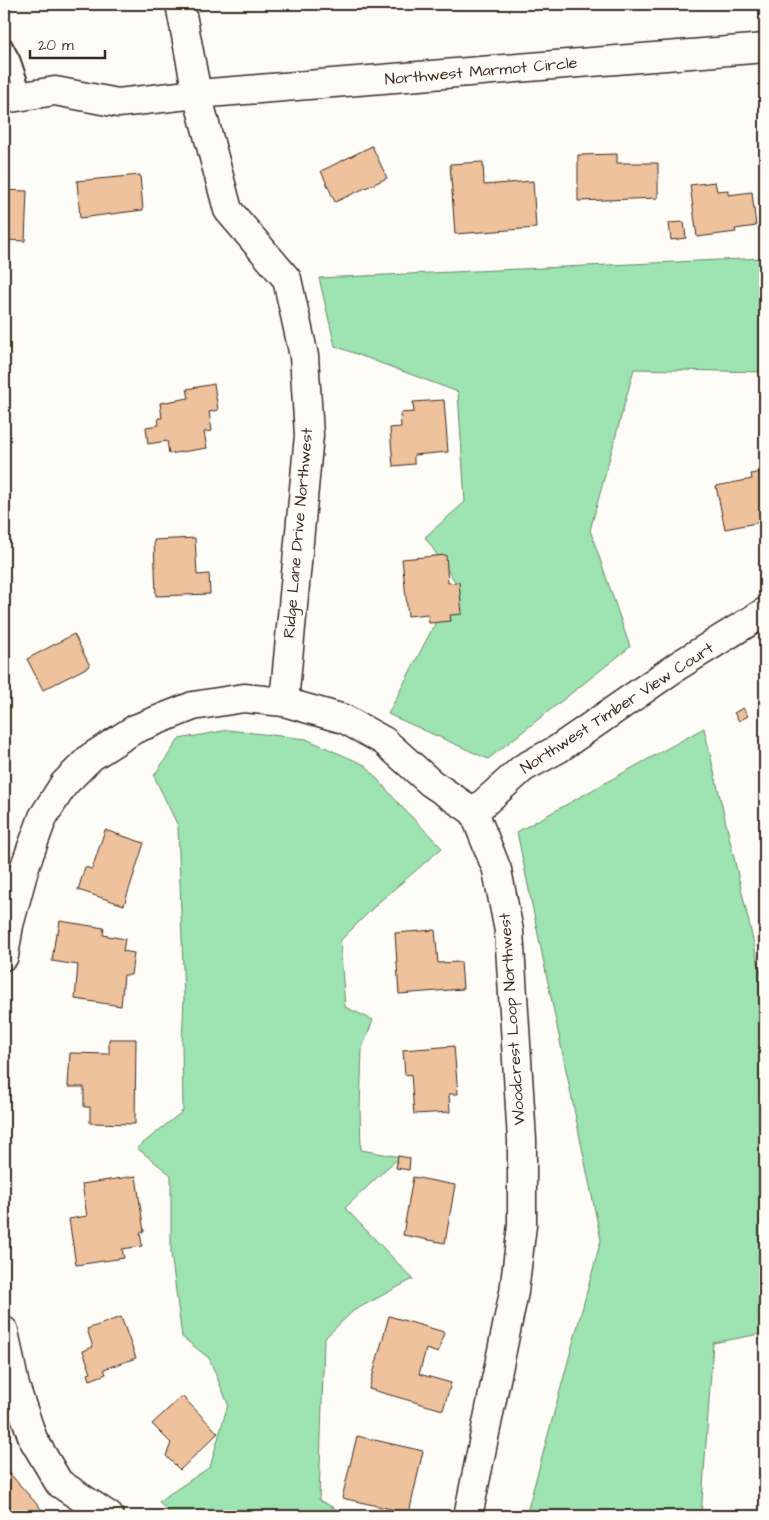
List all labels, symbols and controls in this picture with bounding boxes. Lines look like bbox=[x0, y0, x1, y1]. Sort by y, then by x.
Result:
scale bar bbox=[30, 28, 105, 60]
text: 20 m bbox=[38, 35, 74, 56]
street label: Northwest Marmot Circle bbox=[384, 52, 579, 90]
street label: Ridge Lane Drive Northwest bbox=[278, 426, 319, 639]
street label: Northwest Timber View Court bbox=[516, 637, 718, 779]
street label: Woodcrest Loop Northwest bbox=[494, 912, 530, 1126]

